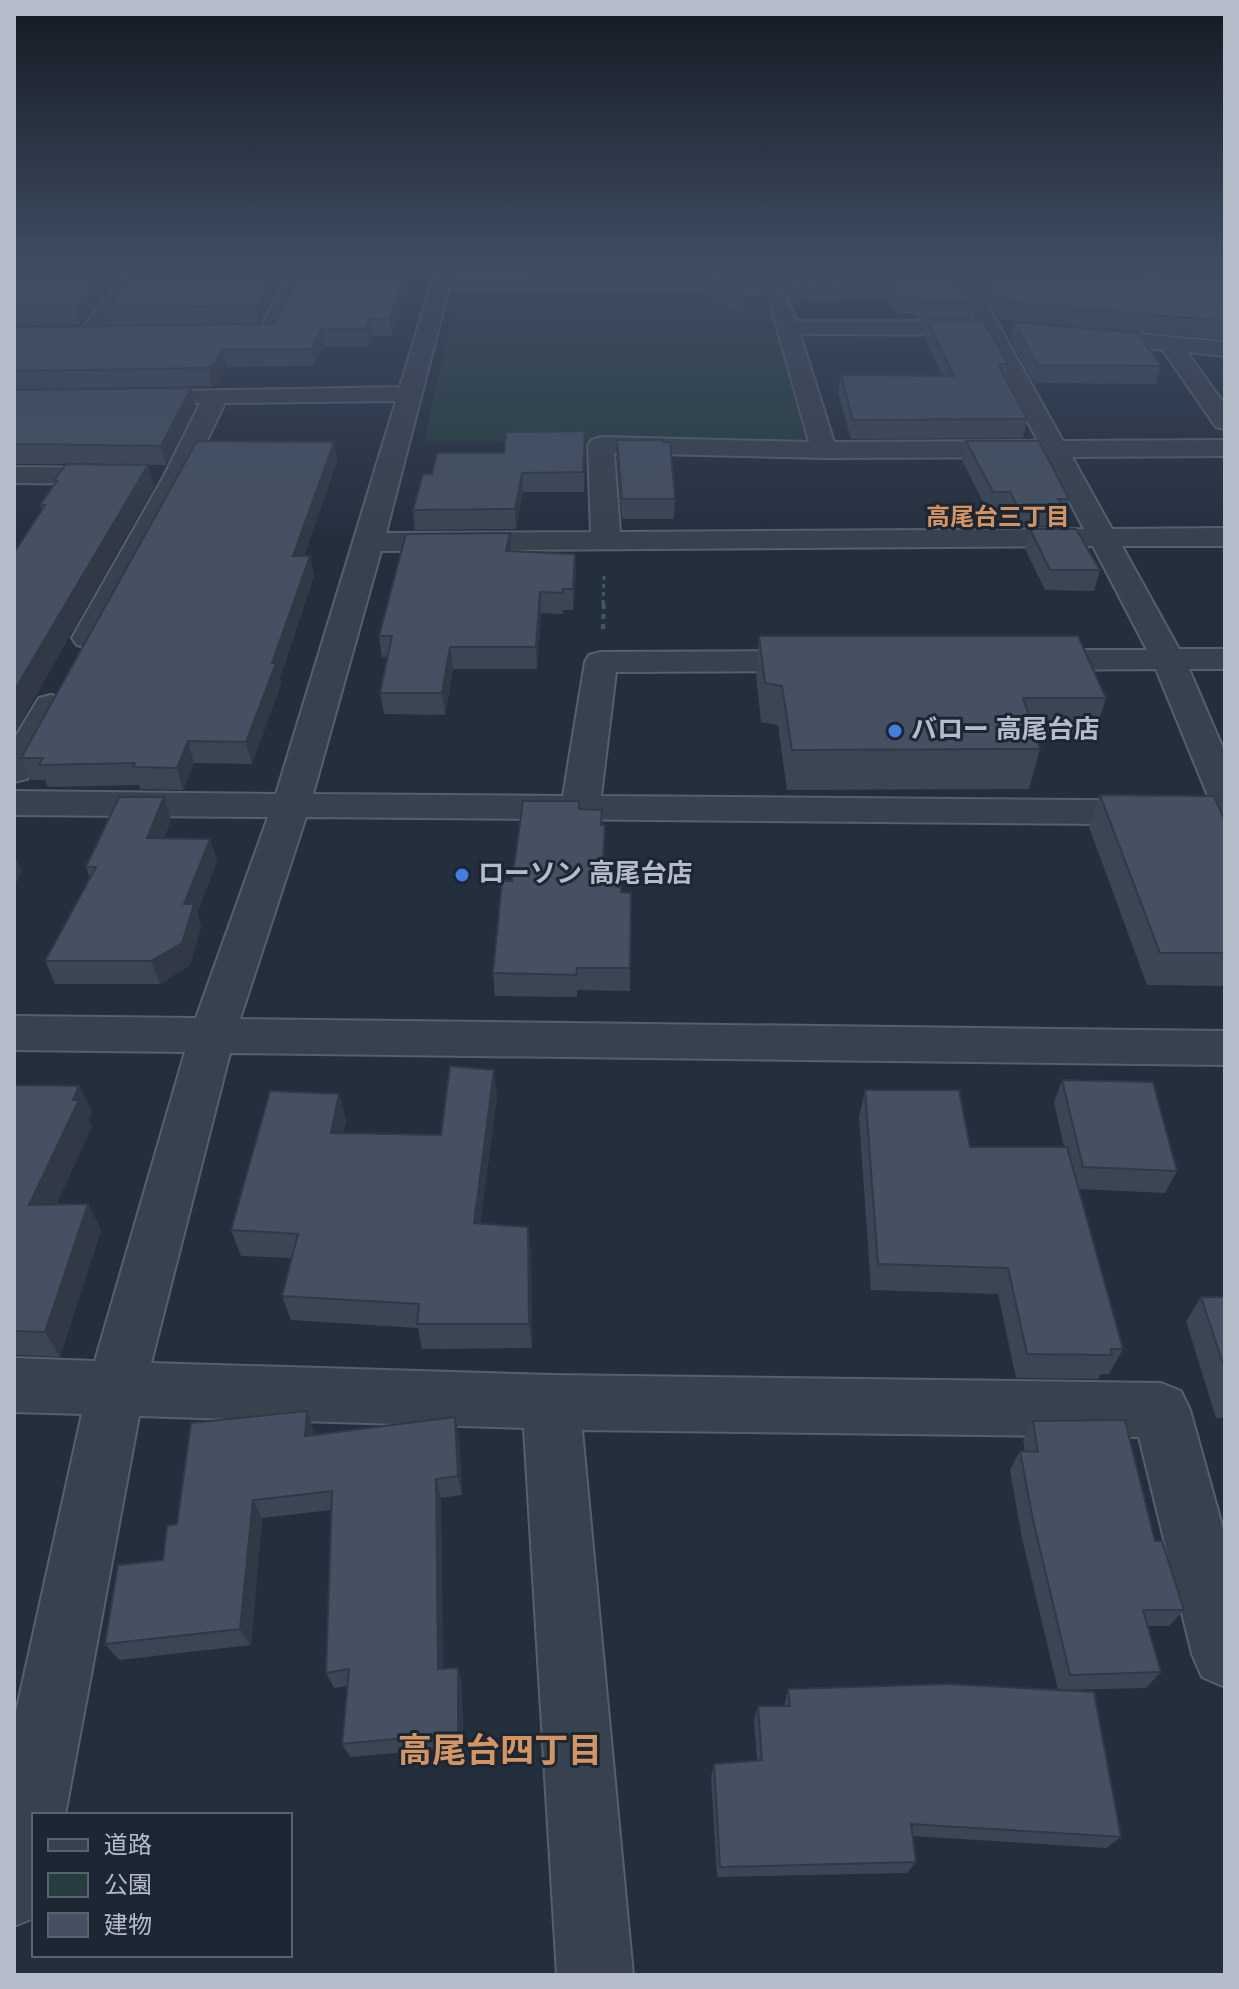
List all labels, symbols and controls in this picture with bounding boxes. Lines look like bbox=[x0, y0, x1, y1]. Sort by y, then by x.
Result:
district label: 高尾台三丁目 bbox=[926, 504, 1070, 534]
place label: バロー 高尾台店 bbox=[911, 715, 1100, 748]
marker: バロー 高尾台店 bbox=[886, 722, 904, 740]
place label: ローソン 高尾台店 bbox=[478, 859, 693, 892]
marker: ローソン 高尾台店 bbox=[453, 866, 471, 884]
district label: 高尾台四丁目 bbox=[398, 1732, 602, 1775]
legend bbox=[32, 1813, 292, 1957]
text: 道路 bbox=[104, 1832, 152, 1862]
text: 公園 bbox=[104, 1872, 152, 1902]
text: 建物 bbox=[104, 1912, 152, 1942]

